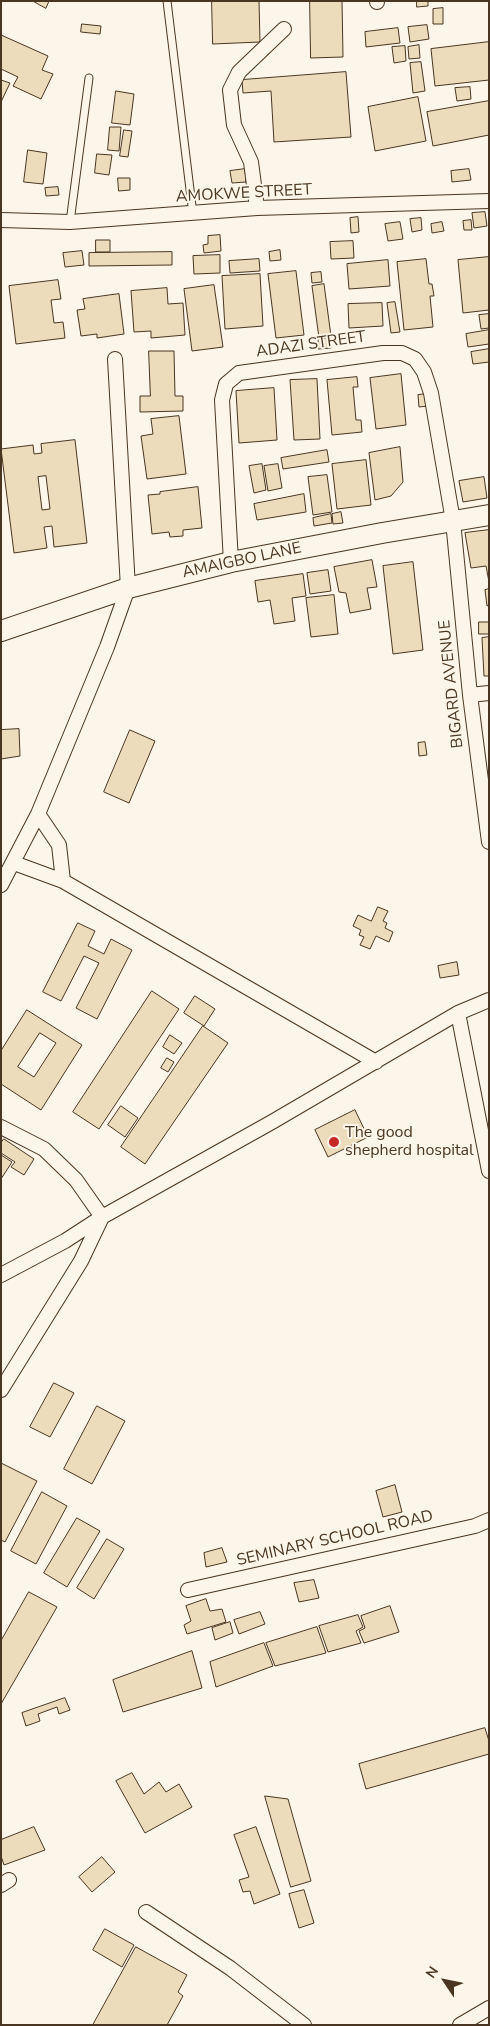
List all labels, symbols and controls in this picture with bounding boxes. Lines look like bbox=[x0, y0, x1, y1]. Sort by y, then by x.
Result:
street label: AMOKWE STREET bbox=[175, 181, 313, 207]
street label: ADAZI STREET bbox=[255, 328, 367, 362]
street label: AMAIGBO LANE bbox=[181, 539, 303, 583]
street label: BIGARD AVENUE bbox=[436, 619, 468, 749]
place label: The good shepherd hospital bbox=[345, 1123, 474, 1161]
marker: The good shepherd hospital bbox=[327, 1135, 341, 1149]
street label: SEMINARY SCHOOL ROAD bbox=[235, 1507, 435, 1571]
north arrow bbox=[420, 1956, 470, 2006]
text: N bbox=[421, 1963, 443, 1982]

